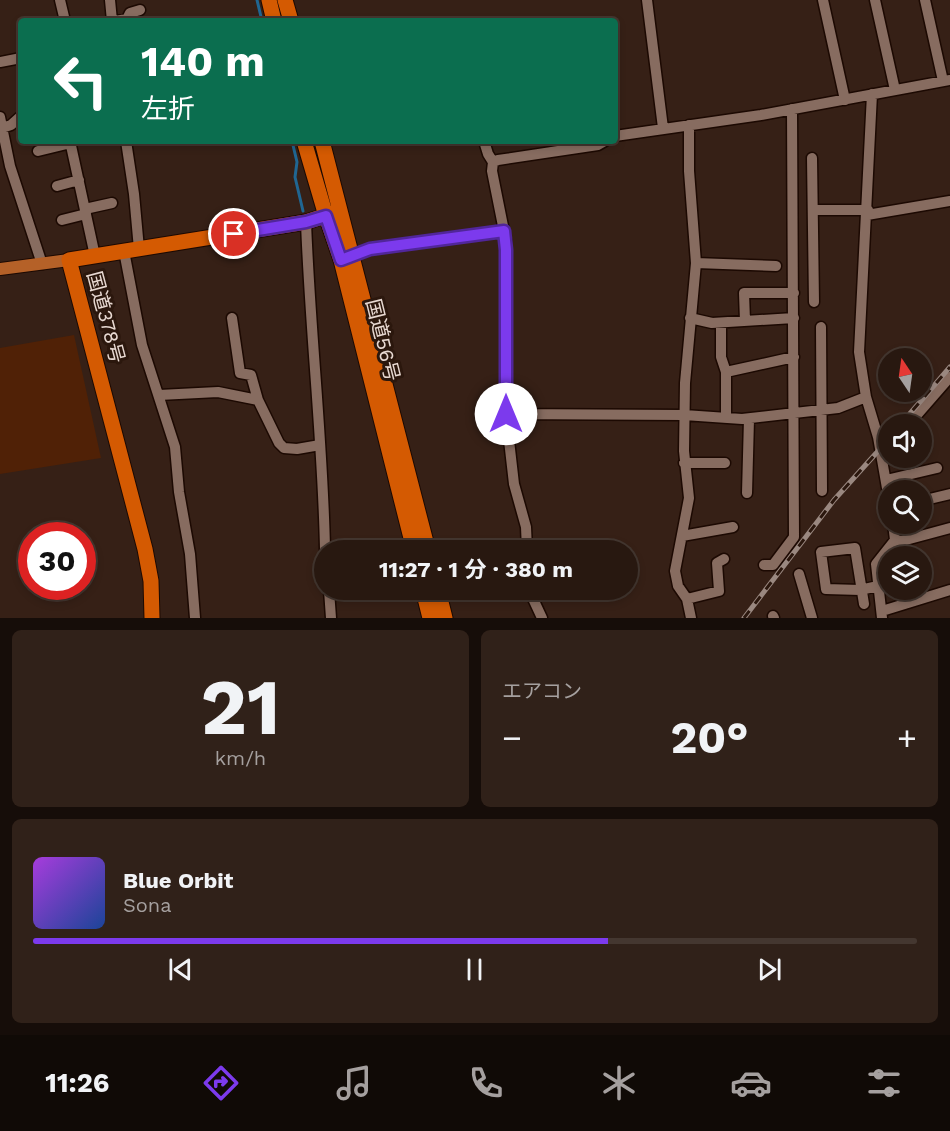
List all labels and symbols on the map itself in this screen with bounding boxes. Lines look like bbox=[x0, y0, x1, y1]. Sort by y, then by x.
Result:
pin bbox=[208, 208, 259, 259]
street label: 国道378号 bbox=[82, 268, 130, 366]
street label: 国道56号 bbox=[361, 296, 405, 384]
north arrow bbox=[878, 348, 932, 402]
position arrow bbox=[474, 382, 538, 446]
speed limit sign: 30 bbox=[18, 522, 96, 600]

